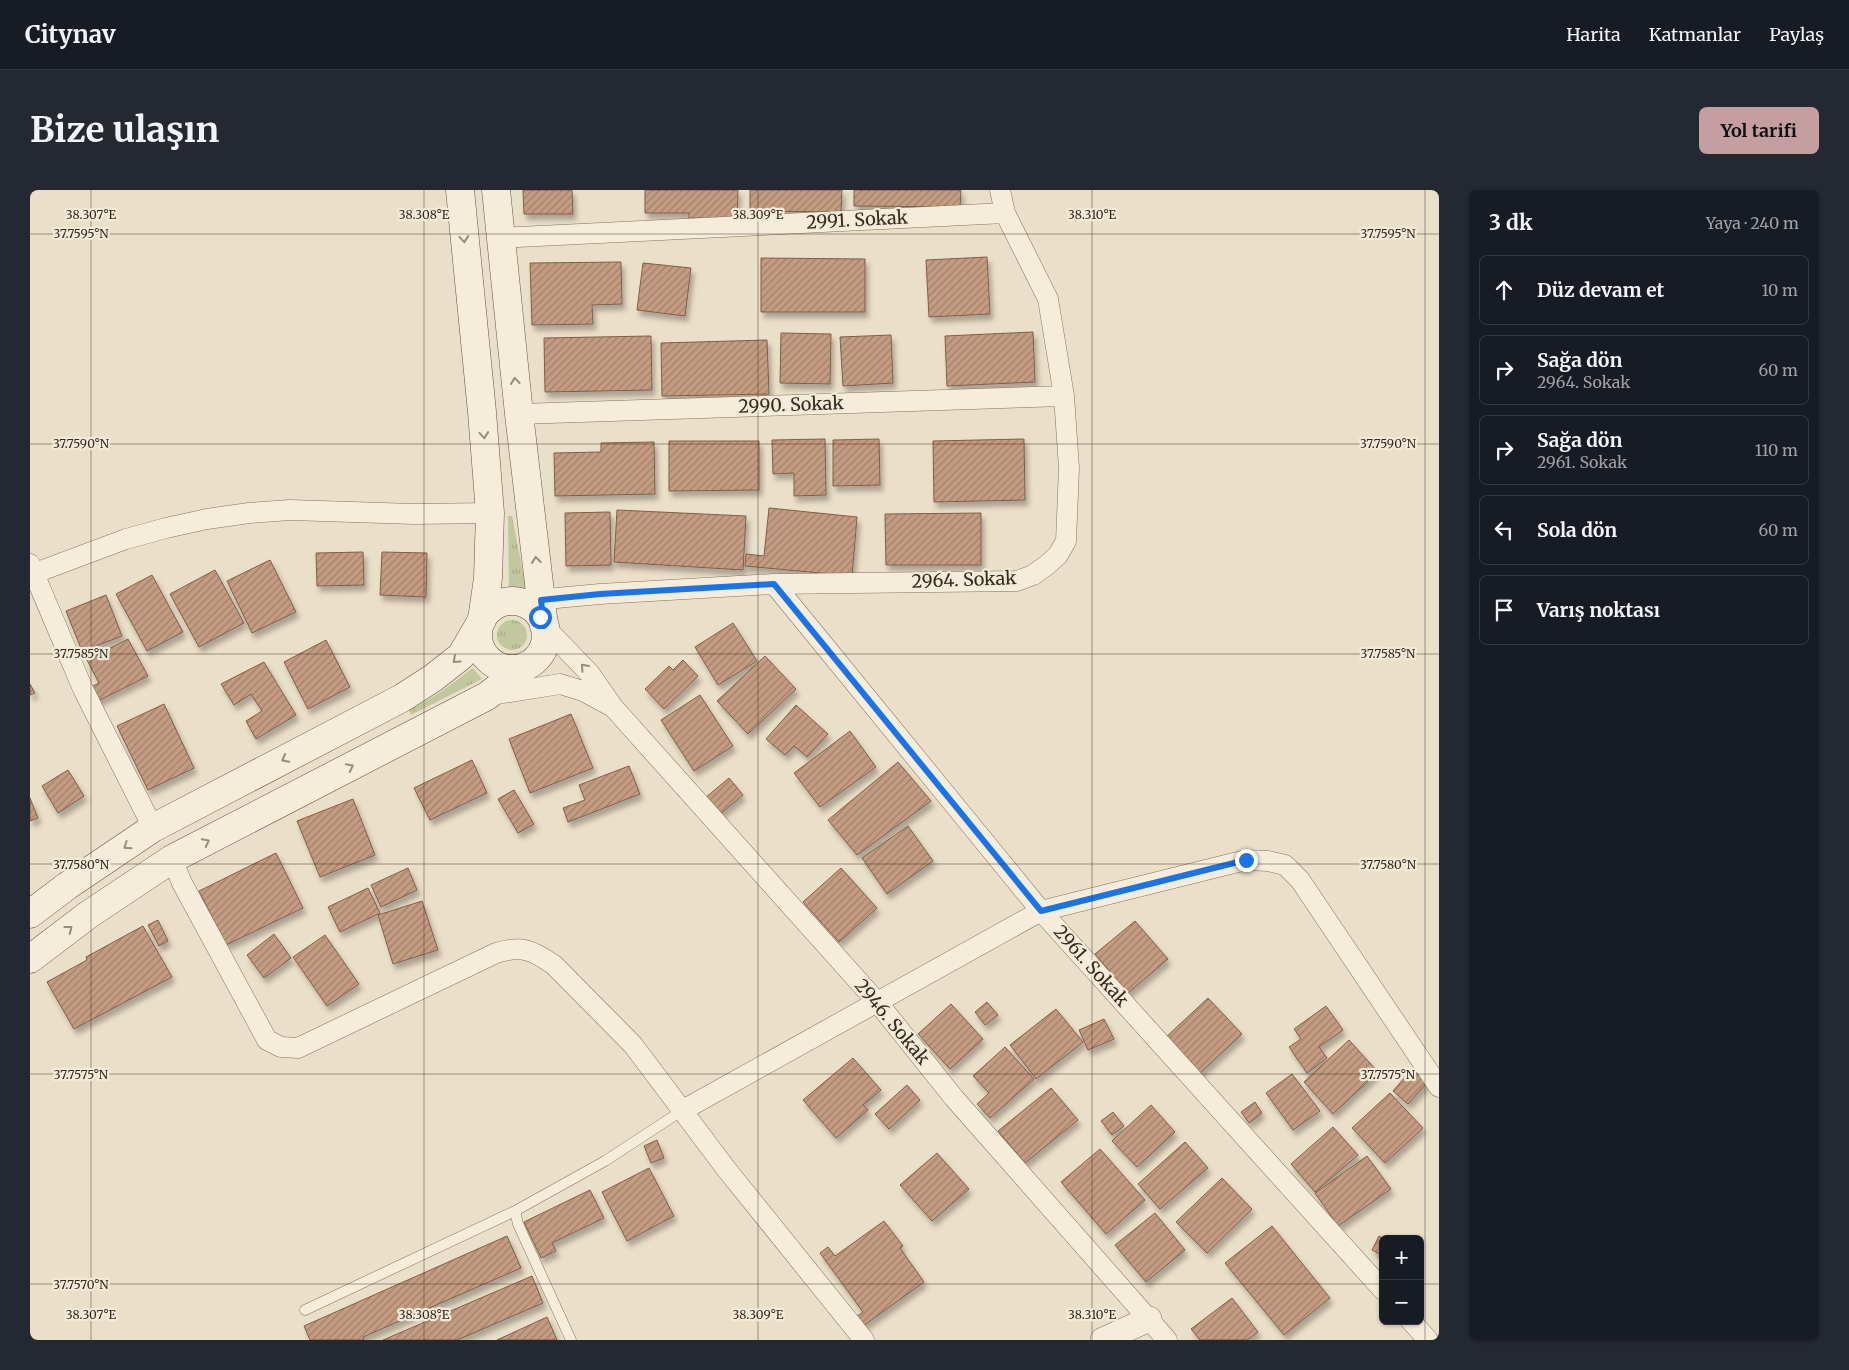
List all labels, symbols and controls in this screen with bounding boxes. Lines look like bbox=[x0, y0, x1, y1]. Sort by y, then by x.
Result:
text: Citynav bbox=[25, 19, 116, 50]
text: Harita bbox=[1566, 23, 1621, 46]
text: Katmanlar bbox=[1649, 23, 1741, 46]
text: Paylaş bbox=[1769, 23, 1824, 46]
button: Yol tarifi bbox=[1699, 107, 1819, 154]
text: Bize ulaşın bbox=[30, 108, 219, 152]
street label: 2991. Sokak bbox=[805, 205, 909, 234]
text: 38.307°E bbox=[66, 207, 117, 222]
text: 38.308°E bbox=[399, 207, 450, 222]
text: 38.309°E bbox=[733, 207, 784, 222]
text: 38.310°E bbox=[1068, 207, 1116, 222]
text: 3 dk bbox=[1489, 209, 1533, 236]
text: Yaya · 240 m bbox=[1706, 213, 1799, 233]
text: 37.7595°N bbox=[54, 226, 109, 241]
text: 37.7595°N bbox=[1361, 226, 1416, 241]
one-way arrow bbox=[458, 235, 469, 243]
icon: ahead bbox=[1490, 276, 1518, 304]
text: Düz devam et bbox=[1537, 278, 1664, 302]
text: 10 m bbox=[1761, 280, 1798, 300]
text: Sağa dön bbox=[1537, 348, 1622, 372]
icon: right bbox=[1490, 356, 1518, 384]
text: 60 m bbox=[1758, 360, 1798, 380]
text: 2964. Sokak bbox=[1537, 372, 1631, 392]
one-way arrow bbox=[510, 377, 521, 385]
street label: 2990. Sokak bbox=[738, 391, 845, 418]
text: Sağa dön bbox=[1537, 428, 1622, 452]
one-way arrow bbox=[479, 431, 490, 439]
text: 37.7590°N bbox=[53, 436, 110, 451]
text: 37.7590°N bbox=[1360, 436, 1417, 451]
icon: right bbox=[1490, 436, 1518, 464]
text: 110 m bbox=[1755, 440, 1798, 460]
text: 2961. Sokak bbox=[1537, 452, 1627, 472]
icon: left bbox=[1490, 516, 1518, 544]
text: Sola dön bbox=[1537, 518, 1617, 542]
text: 60 m bbox=[1758, 520, 1798, 540]
one-way arrow bbox=[531, 555, 542, 563]
street label: 2964. Sokak bbox=[911, 566, 1018, 593]
icon: arrive bbox=[1490, 596, 1518, 624]
text: Varış noktası bbox=[1537, 598, 1660, 622]
route start bbox=[529, 606, 552, 629]
text: 37.7585°N bbox=[54, 646, 109, 661]
text: 37.7585°N bbox=[1361, 646, 1416, 661]
one-way arrow bbox=[452, 655, 461, 664]
one-way arrow bbox=[581, 664, 590, 673]
one-way arrow bbox=[282, 753, 291, 763]
one-way arrow bbox=[345, 763, 354, 773]
one-way arrow bbox=[200, 838, 209, 848]
one-way arrow bbox=[124, 839, 133, 849]
route end bbox=[1235, 849, 1258, 872]
text: 37.7580°N bbox=[53, 857, 110, 872]
text: 37.7580°N bbox=[1360, 857, 1417, 872]
street label: 2961. Sokak bbox=[1049, 920, 1134, 1011]
one-way arrow bbox=[63, 927, 72, 935]
street label: 2946. Sokak bbox=[850, 974, 935, 1070]
text: 37.7575°N bbox=[54, 1067, 109, 1082]
text: 37.7575°N bbox=[1361, 1067, 1416, 1082]
map controls bbox=[1379, 1235, 1424, 1325]
button: + bbox=[1379, 1235, 1424, 1280]
text: 37.7570°N bbox=[53, 1277, 109, 1292]
button: − bbox=[1379, 1280, 1424, 1325]
text: 38.307°E bbox=[66, 1307, 117, 1322]
text: 38.308°E bbox=[399, 1307, 450, 1322]
text: 38.309°E bbox=[733, 1307, 784, 1322]
text: 38.310°E bbox=[1068, 1307, 1116, 1322]

